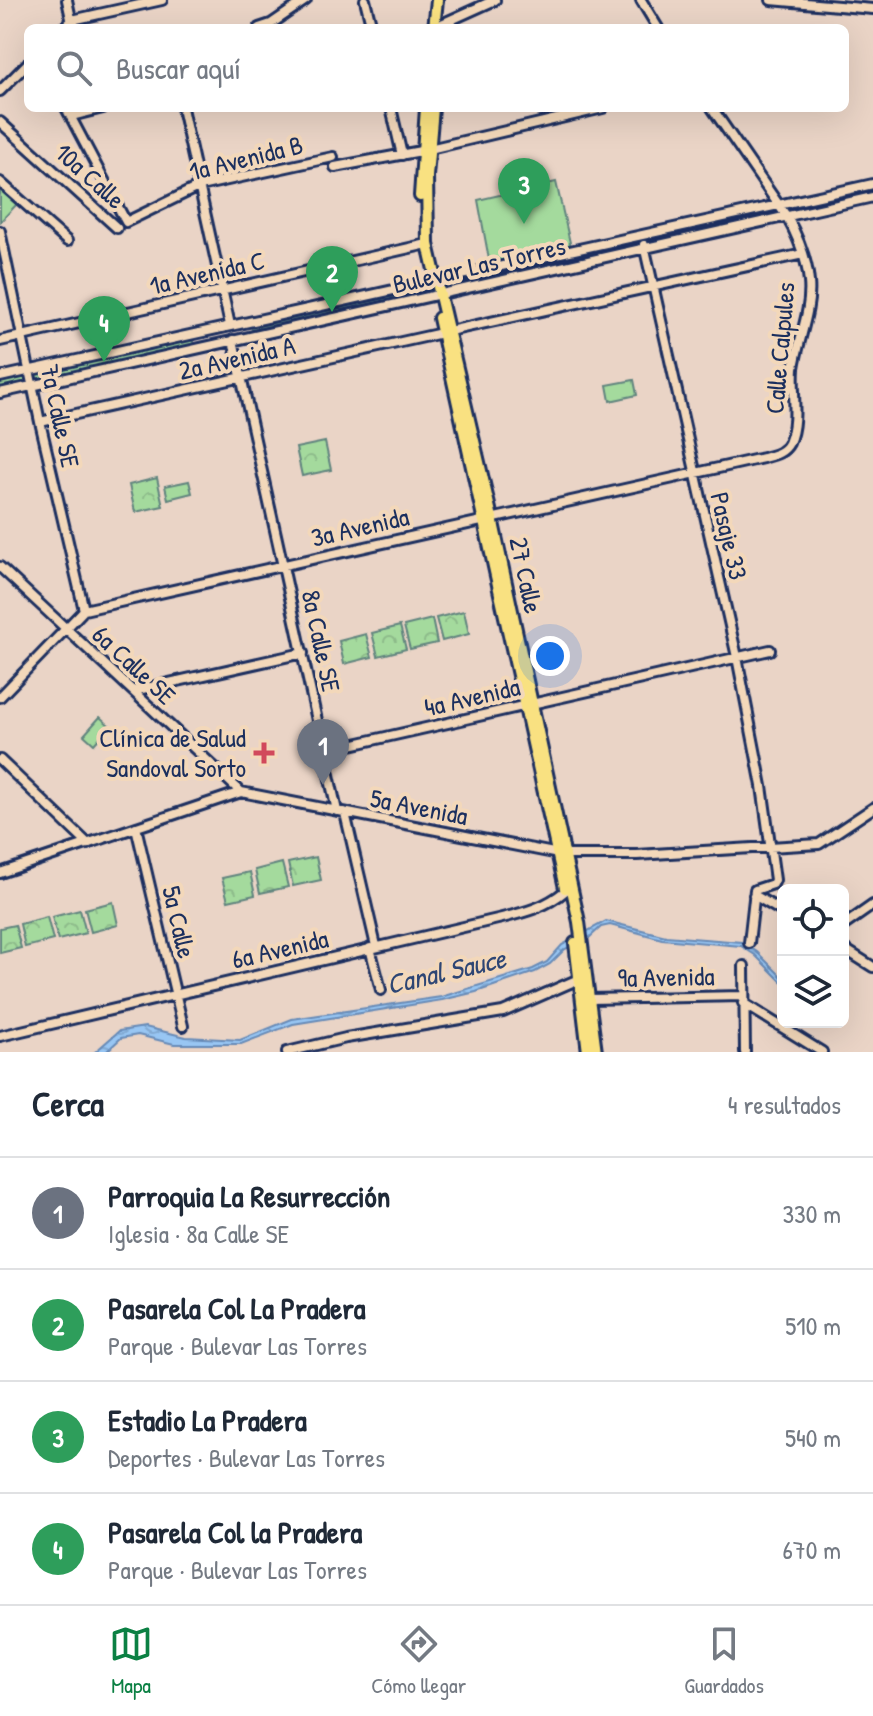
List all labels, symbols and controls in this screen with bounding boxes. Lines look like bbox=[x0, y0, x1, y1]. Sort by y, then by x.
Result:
search box bbox=[24, 24, 849, 112]
icon: search bbox=[52, 46, 96, 90]
text: Buscar aquí bbox=[116, 48, 241, 88]
street label: 1a Avenida B bbox=[185, 126, 306, 189]
street label: 10a Calle bbox=[48, 135, 133, 216]
pin: 3 bbox=[498, 158, 550, 224]
street label: Bulevar Las Torres bbox=[389, 228, 569, 301]
street label: 1a Avenida C bbox=[146, 242, 268, 303]
pin: 2 bbox=[306, 246, 358, 312]
street label: Calle Calpules bbox=[756, 281, 803, 415]
pin: 4 bbox=[78, 296, 130, 362]
street label: 2a Avenida A bbox=[175, 327, 299, 388]
street label: 7a Calle SE bbox=[33, 361, 89, 471]
street label: Pasaje 33 bbox=[702, 489, 757, 583]
street label: 3a Avenida bbox=[308, 498, 412, 555]
street label: 27 Calle bbox=[501, 534, 552, 616]
street label: 8a Calle SE bbox=[294, 587, 349, 695]
street label: 6a Calle SE bbox=[85, 617, 184, 713]
your location bbox=[530, 636, 570, 676]
street label: 4a Avenida bbox=[421, 669, 523, 725]
pin: 1 bbox=[297, 719, 349, 785]
place label: Clínica de Salud Sandoval Sorto bbox=[99, 720, 246, 785]
marker: Clínica de Salud Sandoval Sorto bbox=[253, 742, 275, 764]
street label: 5a Avenida bbox=[367, 780, 471, 833]
street label: 5a Calle bbox=[154, 882, 205, 961]
map controls bbox=[777, 884, 849, 1028]
button: locate bbox=[777, 884, 849, 956]
street label: 6a Avenida bbox=[228, 920, 332, 977]
water label: Canal Sauce bbox=[383, 938, 511, 1003]
button: layers bbox=[777, 956, 849, 1028]
street label: 9a Avenida bbox=[617, 958, 715, 995]
text: Cerca bbox=[32, 1081, 104, 1127]
text: 4 resultados bbox=[728, 1087, 841, 1122]
text: Parroquia La Resurrección bbox=[108, 1176, 390, 1216]
text: 1 bbox=[53, 1196, 63, 1231]
text: 330 m bbox=[782, 1196, 841, 1231]
text: Iglesia · 8a Calle SE bbox=[108, 1216, 289, 1251]
text: Pasarela Col La Pradera bbox=[108, 1288, 366, 1328]
text: 2 bbox=[52, 1308, 64, 1343]
text: 510 m bbox=[785, 1308, 841, 1343]
text: Parque · Bulevar Las Torres bbox=[108, 1328, 367, 1363]
text: Estadio La Pradera bbox=[108, 1400, 307, 1440]
text: 3 bbox=[52, 1420, 64, 1455]
text: 540 m bbox=[785, 1420, 841, 1455]
text: Deportes · Bulevar Las Torres bbox=[108, 1440, 385, 1475]
text: Pasarela Col la Pradera bbox=[108, 1512, 362, 1552]
text: 4 bbox=[53, 1532, 63, 1567]
text: 670 m bbox=[782, 1532, 841, 1567]
text: Parque · Bulevar Las Torres bbox=[108, 1552, 367, 1587]
tab: Mapa bbox=[109, 1622, 153, 1700]
tab: Cómo llegar bbox=[371, 1622, 466, 1700]
tab: Guardados bbox=[684, 1622, 764, 1700]

